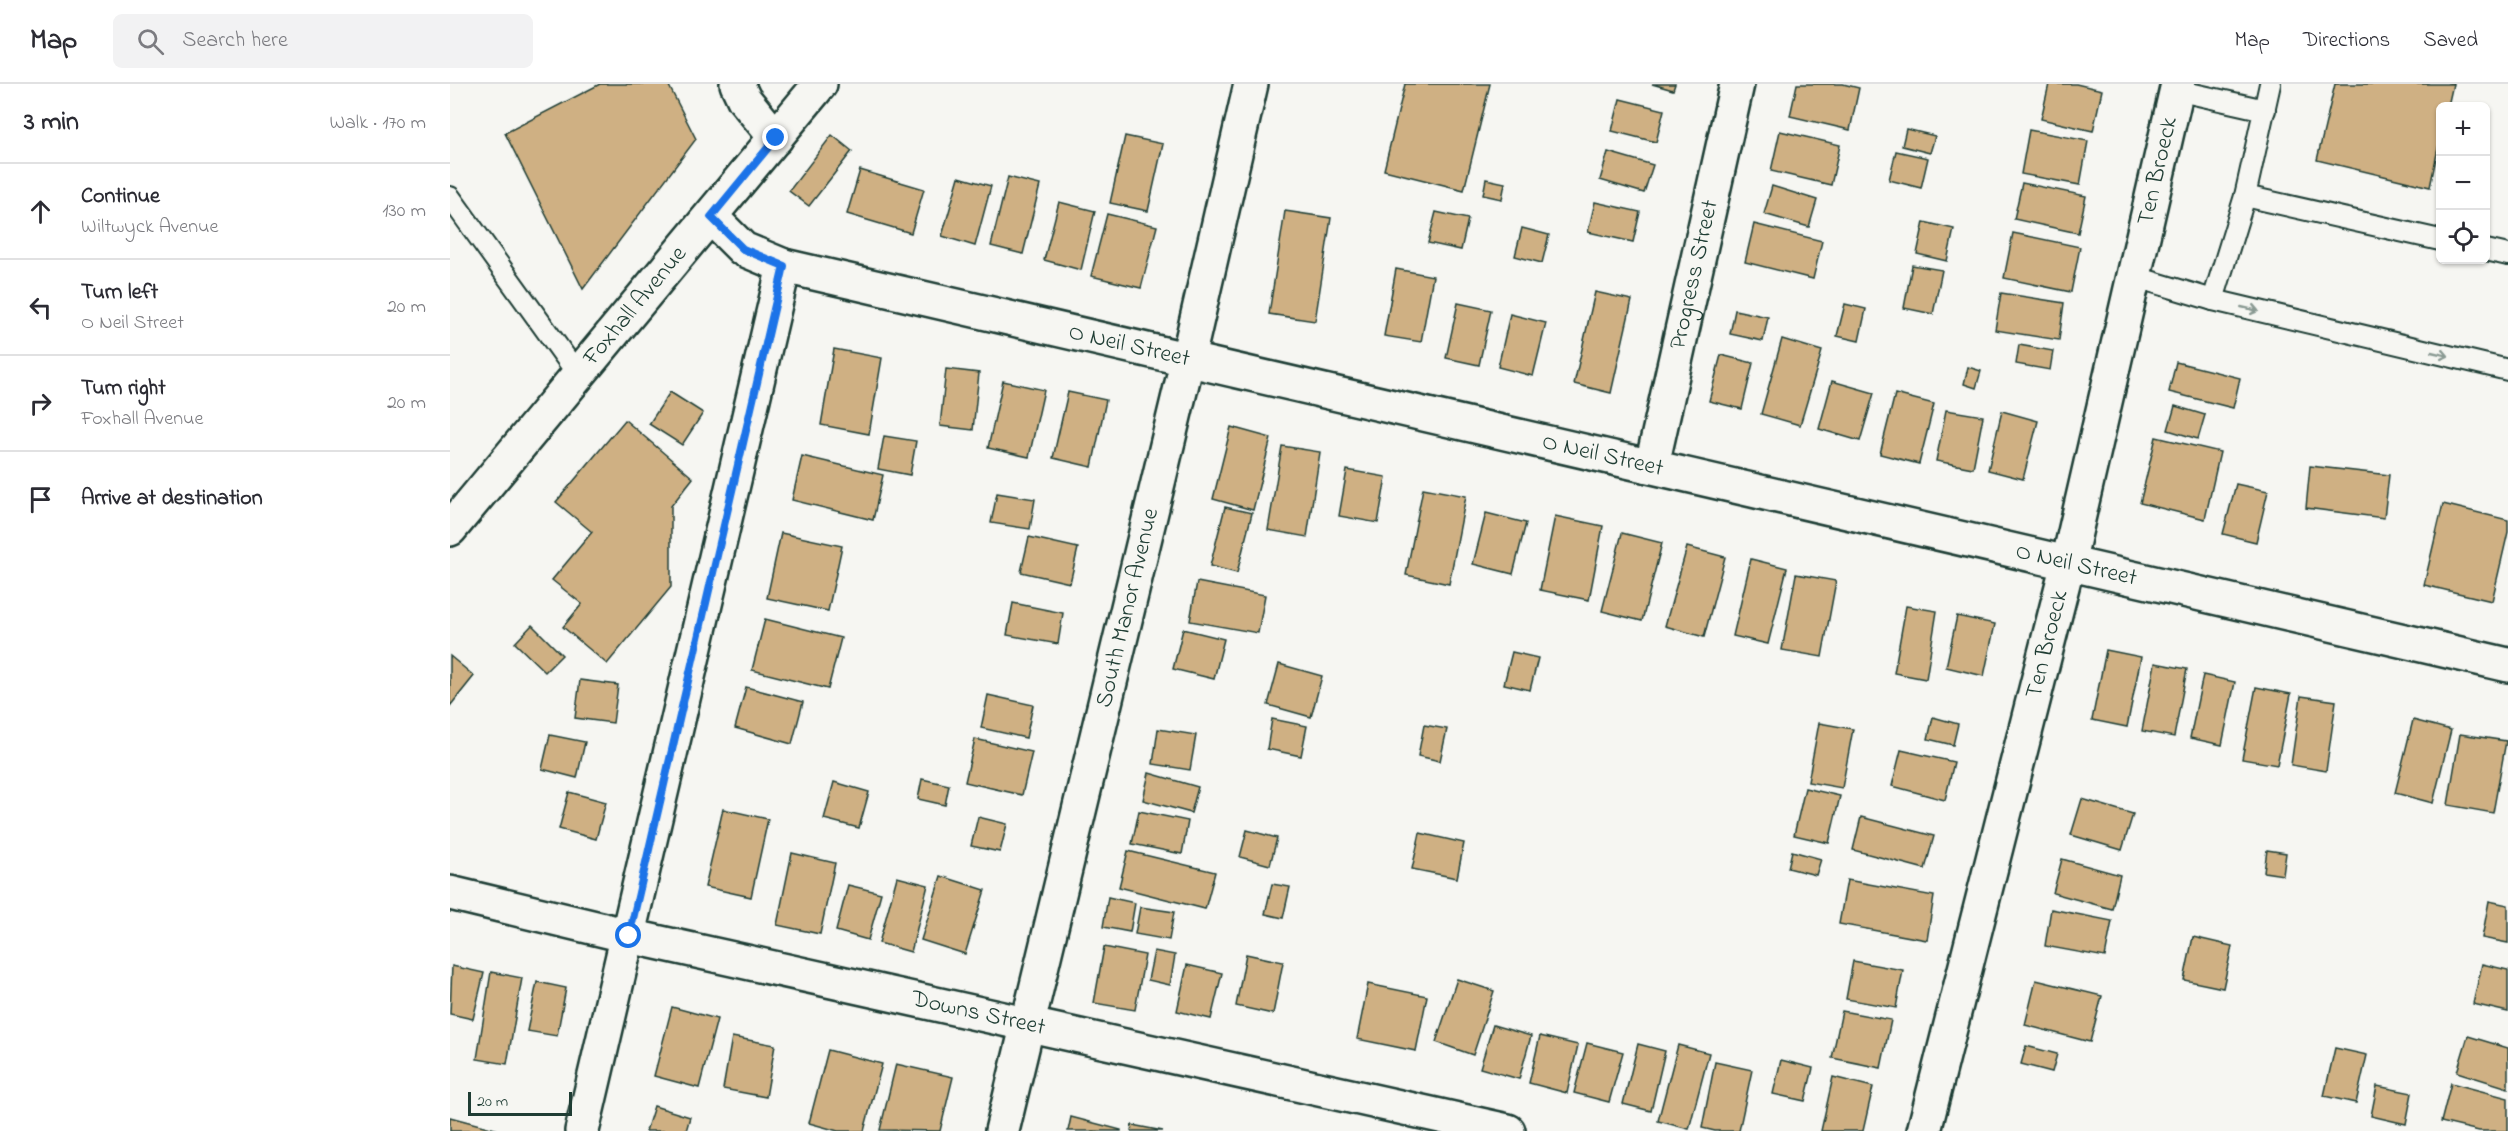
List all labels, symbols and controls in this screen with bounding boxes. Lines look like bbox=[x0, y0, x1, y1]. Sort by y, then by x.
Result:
search box bbox=[113, 14, 533, 68]
text: Map bbox=[30, 21, 77, 62]
icon: search bbox=[134, 25, 167, 58]
text: Search here bbox=[182, 25, 288, 57]
text: Map bbox=[2234, 26, 2270, 56]
text: Directions bbox=[2303, 26, 2390, 56]
text: Saved bbox=[2423, 26, 2478, 56]
map controls bbox=[2436, 102, 2490, 264]
button: + bbox=[2436, 102, 2490, 156]
text: 3 min bbox=[24, 104, 79, 142]
text: Walk · 170 m bbox=[330, 109, 426, 138]
street label: Ten Broeck bbox=[2129, 113, 2188, 229]
route end bbox=[762, 124, 788, 150]
button: − bbox=[2436, 156, 2490, 210]
text: Continue bbox=[81, 181, 160, 213]
icon: ahead bbox=[24, 195, 57, 228]
street label: Progress Street bbox=[1661, 196, 1728, 353]
text: 130 m bbox=[382, 197, 426, 226]
button: locate bbox=[2436, 210, 2490, 264]
text: Wiltwyck Avenue bbox=[81, 213, 218, 242]
street label: Foxhall Avenue bbox=[574, 238, 696, 374]
text: Turn left bbox=[81, 277, 158, 309]
icon: left bbox=[24, 291, 57, 324]
text: 20 m bbox=[387, 293, 426, 322]
one-way arrow bbox=[2240, 303, 2259, 315]
text: O Neil Street bbox=[81, 309, 184, 338]
street label: O Neil Street bbox=[1065, 315, 1193, 377]
one-way arrow bbox=[2430, 348, 2449, 360]
text: Turn right bbox=[81, 373, 166, 405]
icon: right bbox=[24, 387, 57, 420]
text: 20 m bbox=[387, 389, 426, 418]
text: Foxhall Avenue bbox=[81, 405, 203, 434]
street label: O Neil Street bbox=[1539, 424, 1667, 486]
icon: arrive bbox=[24, 483, 57, 516]
text: Arrive at destination bbox=[81, 483, 263, 515]
street label: South Manor Avenue bbox=[1087, 504, 1169, 711]
street label: O Neil Street bbox=[2012, 534, 2140, 596]
street label: Ten Broeck bbox=[2017, 586, 2078, 702]
route start bbox=[615, 922, 641, 948]
street label: Downs Street bbox=[907, 981, 1049, 1045]
scale bar bbox=[468, 1089, 572, 1116]
text: 20 m bbox=[477, 1090, 508, 1114]

